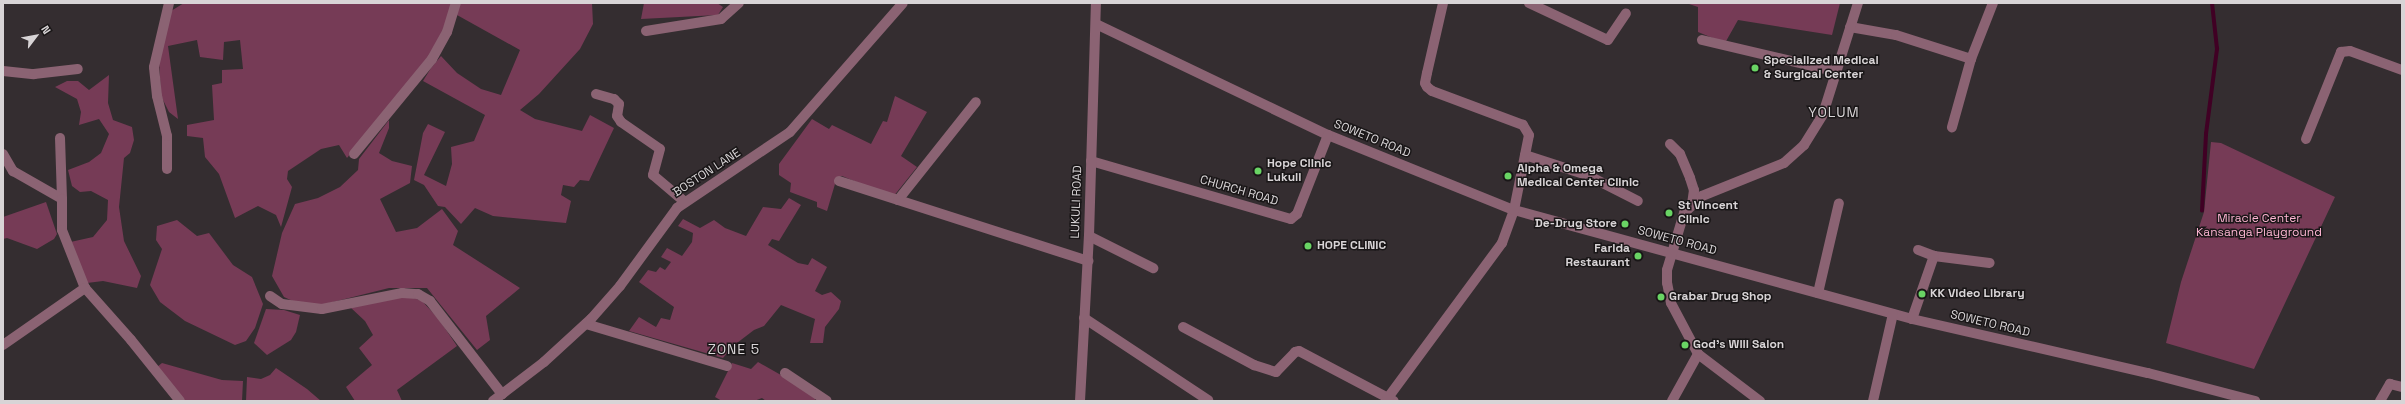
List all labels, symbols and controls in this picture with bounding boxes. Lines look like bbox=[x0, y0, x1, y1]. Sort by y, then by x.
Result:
north arrow bbox=[16, 16, 56, 56]
text: N bbox=[38, 23, 54, 36]
place label: Specialized Medical & Surgical Center bbox=[1764, 54, 1879, 82]
marker: Specialized Medical & Surgical Center bbox=[1749, 62, 1761, 74]
district label: YOLUM bbox=[1808, 104, 1860, 120]
street label: SOWETO ROAD bbox=[1332, 117, 1412, 161]
street label: BOSTON LANE bbox=[671, 146, 743, 200]
place label: Hope Clinic Lukuli bbox=[1267, 157, 1332, 185]
place label: Alpha & Omega Medical Center Clinic bbox=[1517, 162, 1639, 190]
street label: LUKULI ROAD bbox=[1069, 165, 1085, 239]
marker: Hope Clinic Lukuli bbox=[1252, 165, 1264, 177]
marker: Alpha & Omega Medical Center Clinic bbox=[1502, 170, 1514, 182]
street label: CHURCH ROAD bbox=[1198, 173, 1280, 209]
place label: St Vincent Clinic bbox=[1678, 199, 1738, 227]
marker: St Vincent Clinic bbox=[1663, 207, 1675, 219]
park label: Miracle Center Kansanga Playground bbox=[2196, 212, 2322, 240]
place label: De-Drug Store bbox=[1535, 217, 1617, 231]
marker: De-Drug Store bbox=[1620, 219, 1630, 229]
street label: SOWETO ROAD bbox=[1636, 224, 1718, 258]
place label: HOPE CLINIC bbox=[1317, 239, 1386, 253]
marker: HOPE CLINIC bbox=[1302, 240, 1314, 252]
place label: Farida Restaurant bbox=[1565, 242, 1630, 270]
marker: Farida Restaurant bbox=[1633, 251, 1643, 261]
place label: KK Video Library bbox=[1930, 287, 2025, 301]
marker: KK Video Library bbox=[1917, 289, 1927, 299]
place label: Grabar Drug Shop bbox=[1669, 290, 1771, 304]
marker: Grabar Drug Shop bbox=[1656, 292, 1666, 302]
street label: SOWETO ROAD bbox=[1949, 308, 2031, 340]
place label: God's Will Salon bbox=[1693, 338, 1784, 352]
marker: God's Will Salon bbox=[1680, 340, 1690, 350]
district label: ZONE 5 bbox=[708, 341, 760, 357]

